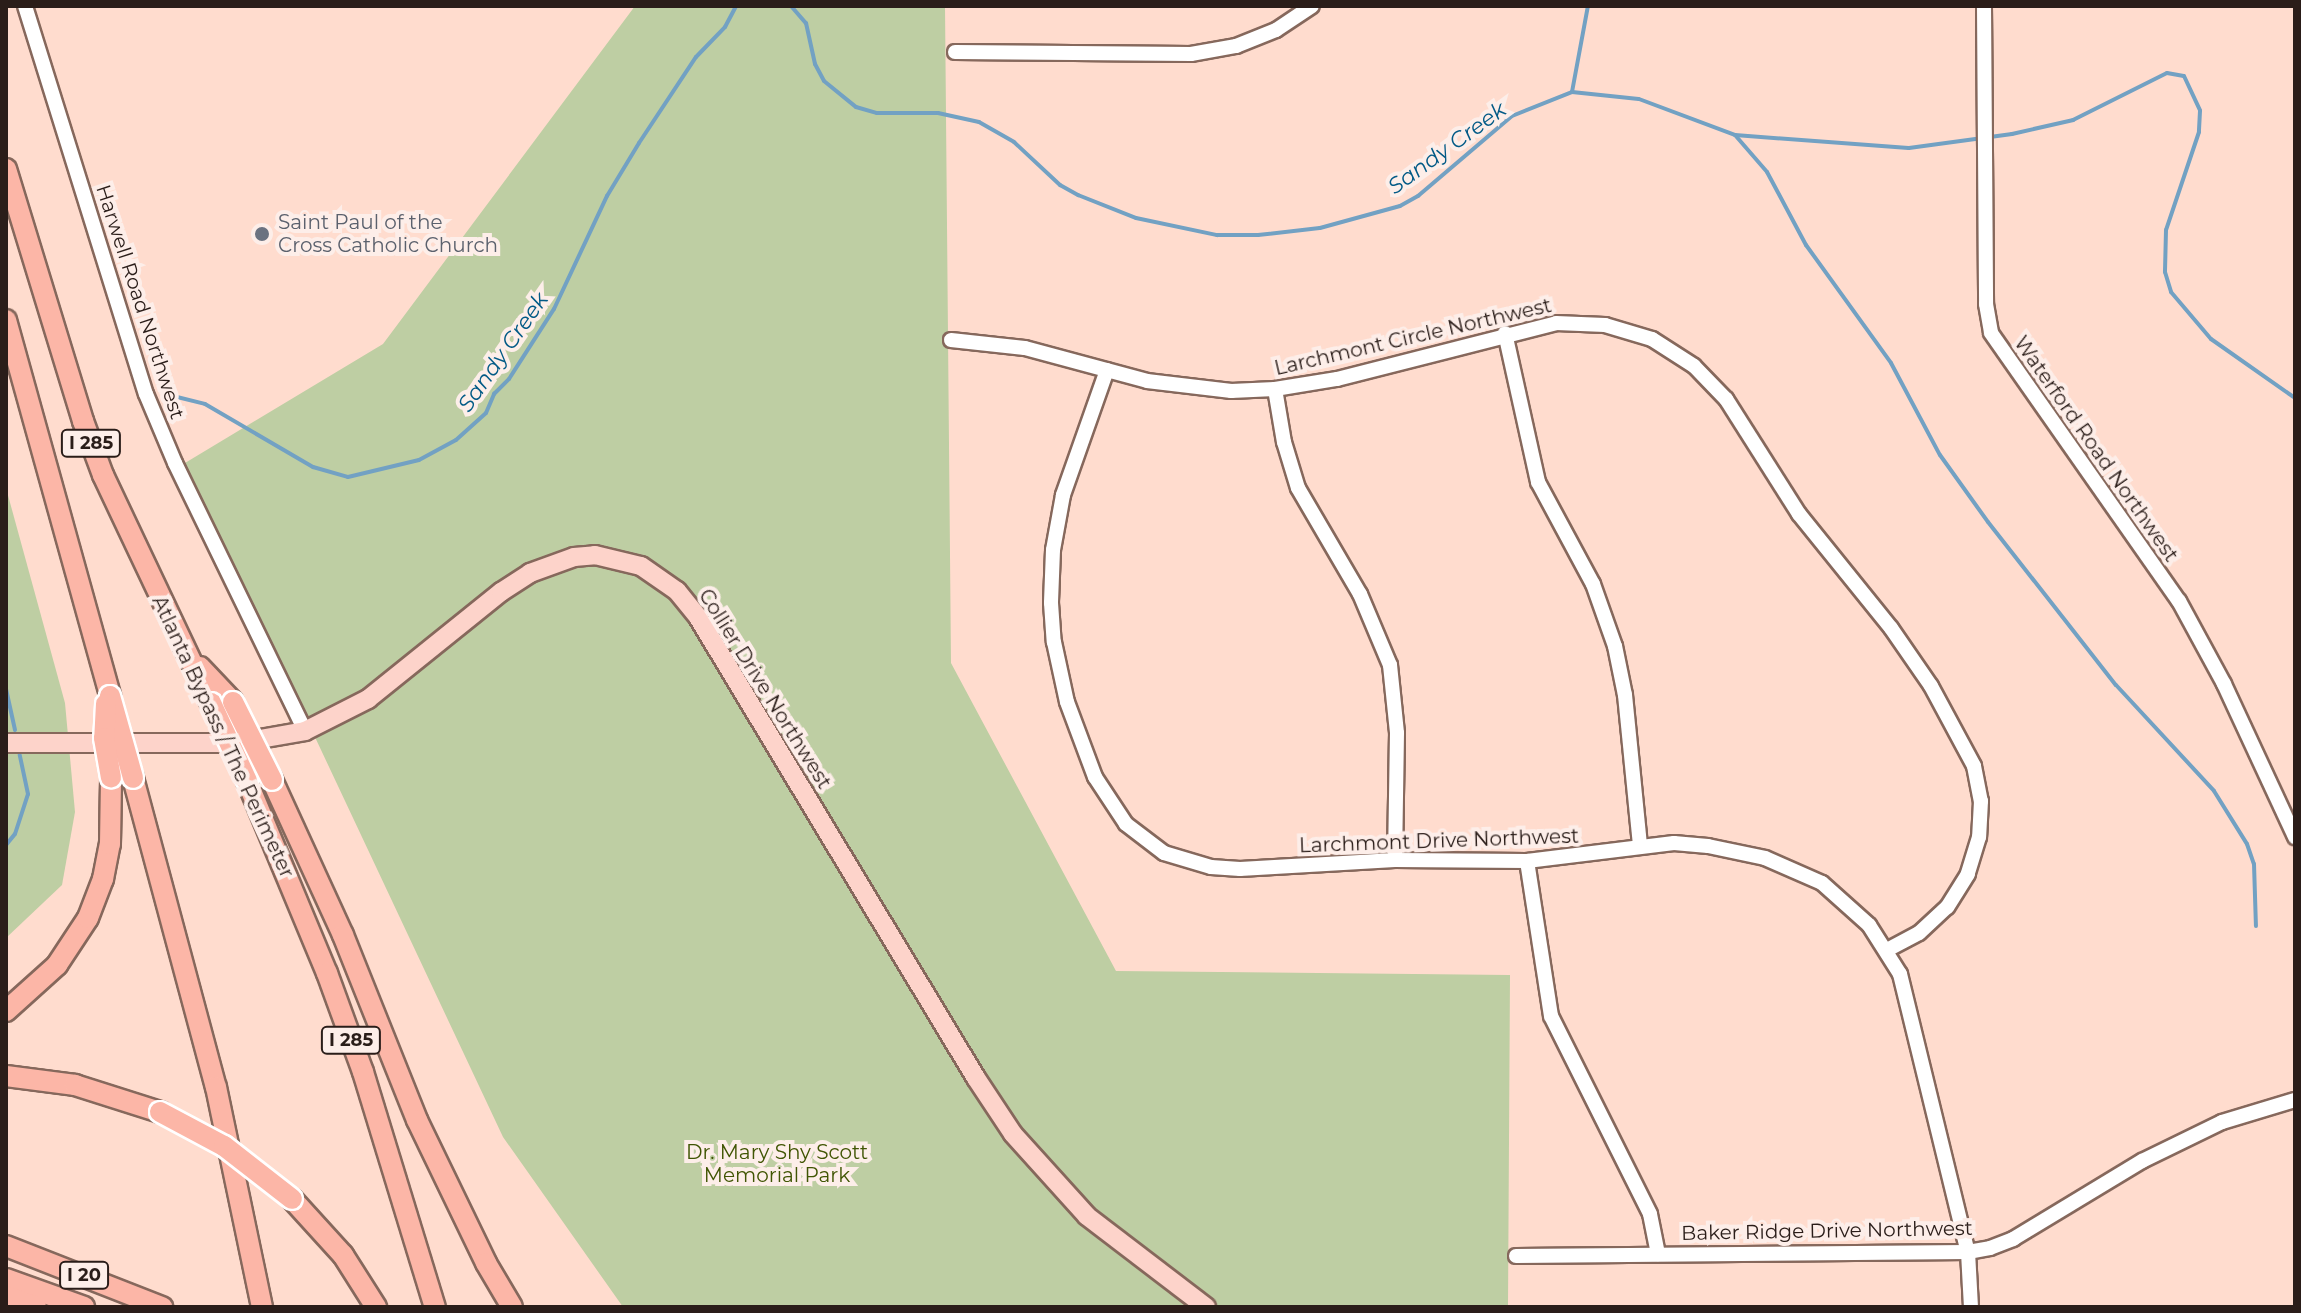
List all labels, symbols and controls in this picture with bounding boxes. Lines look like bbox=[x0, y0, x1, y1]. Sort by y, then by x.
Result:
water label: Sandy Creek bbox=[1383, 96, 1511, 200]
street label: Harwell Road Northwest bbox=[91, 182, 189, 422]
place label: Saint Paul of the Cross Catholic Church bbox=[278, 210, 498, 257]
marker: Saint Paul of the Cross Catholic Church bbox=[253, 225, 271, 243]
water label: Sandy Creek bbox=[452, 287, 554, 417]
street label: Larchmont Circle Northwest bbox=[1272, 293, 1554, 381]
street label: Waterford Road Northwest bbox=[2009, 332, 2183, 566]
road number: I 285 bbox=[59, 429, 123, 457]
street label: Collier Drive Northwest bbox=[694, 585, 836, 793]
street label: Atlanta Bypass / The Perimeter bbox=[147, 592, 299, 882]
street label: Larchmont Drive Northwest bbox=[1299, 824, 1579, 858]
road number: I 285 bbox=[319, 1026, 383, 1054]
park label: Dr. Mary Shy Scott Memorial Park bbox=[686, 1140, 868, 1187]
street label: Baker Ridge Drive Northwest bbox=[1681, 1216, 1973, 1246]
road number: I 20 bbox=[58, 1261, 110, 1289]

